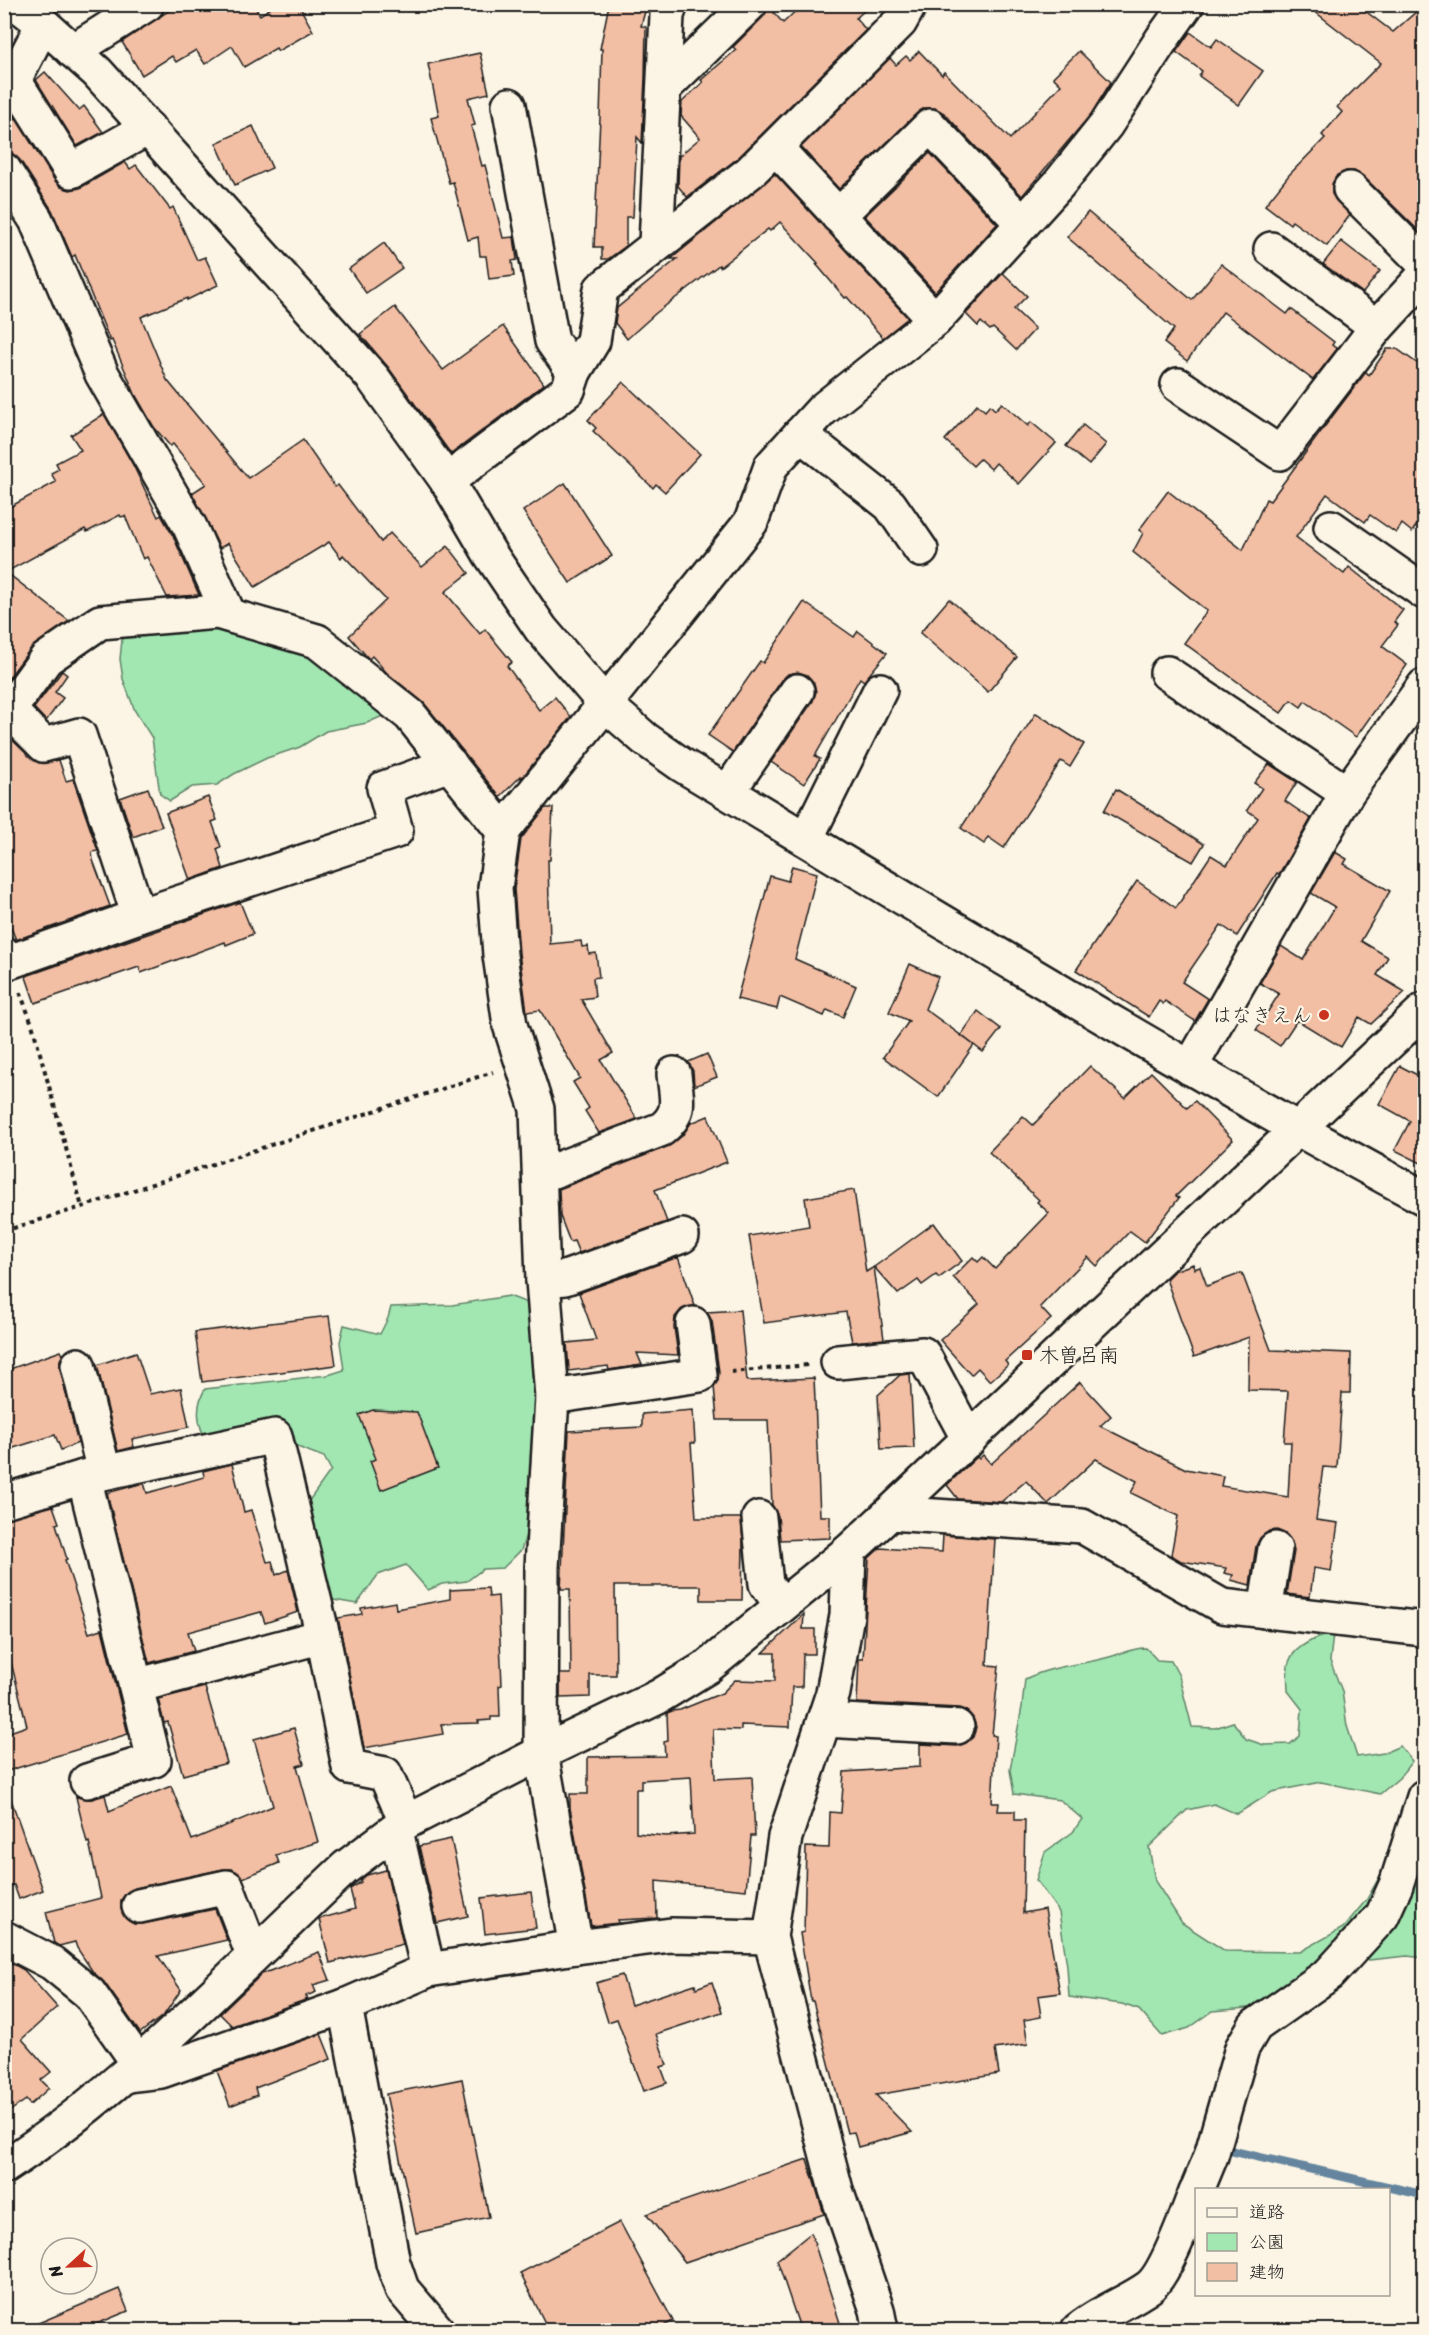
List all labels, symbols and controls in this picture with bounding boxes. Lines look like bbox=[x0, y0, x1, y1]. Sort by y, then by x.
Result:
place label: はなきえん bbox=[1212, 998, 1312, 1033]
marker: はなきえん bbox=[1317, 1008, 1331, 1022]
place label: 木曽呂南 bbox=[1039, 1338, 1119, 1373]
marker: 木曽呂南 bbox=[1020, 1348, 1034, 1362]
legend bbox=[1195, 2188, 1390, 2296]
text: 道路 bbox=[1249, 2196, 1285, 2228]
text: 公園 bbox=[1249, 2226, 1285, 2258]
north arrow bbox=[39, 2236, 99, 2296]
text: 建物 bbox=[1249, 2256, 1285, 2288]
text: N bbox=[40, 2260, 71, 2283]

